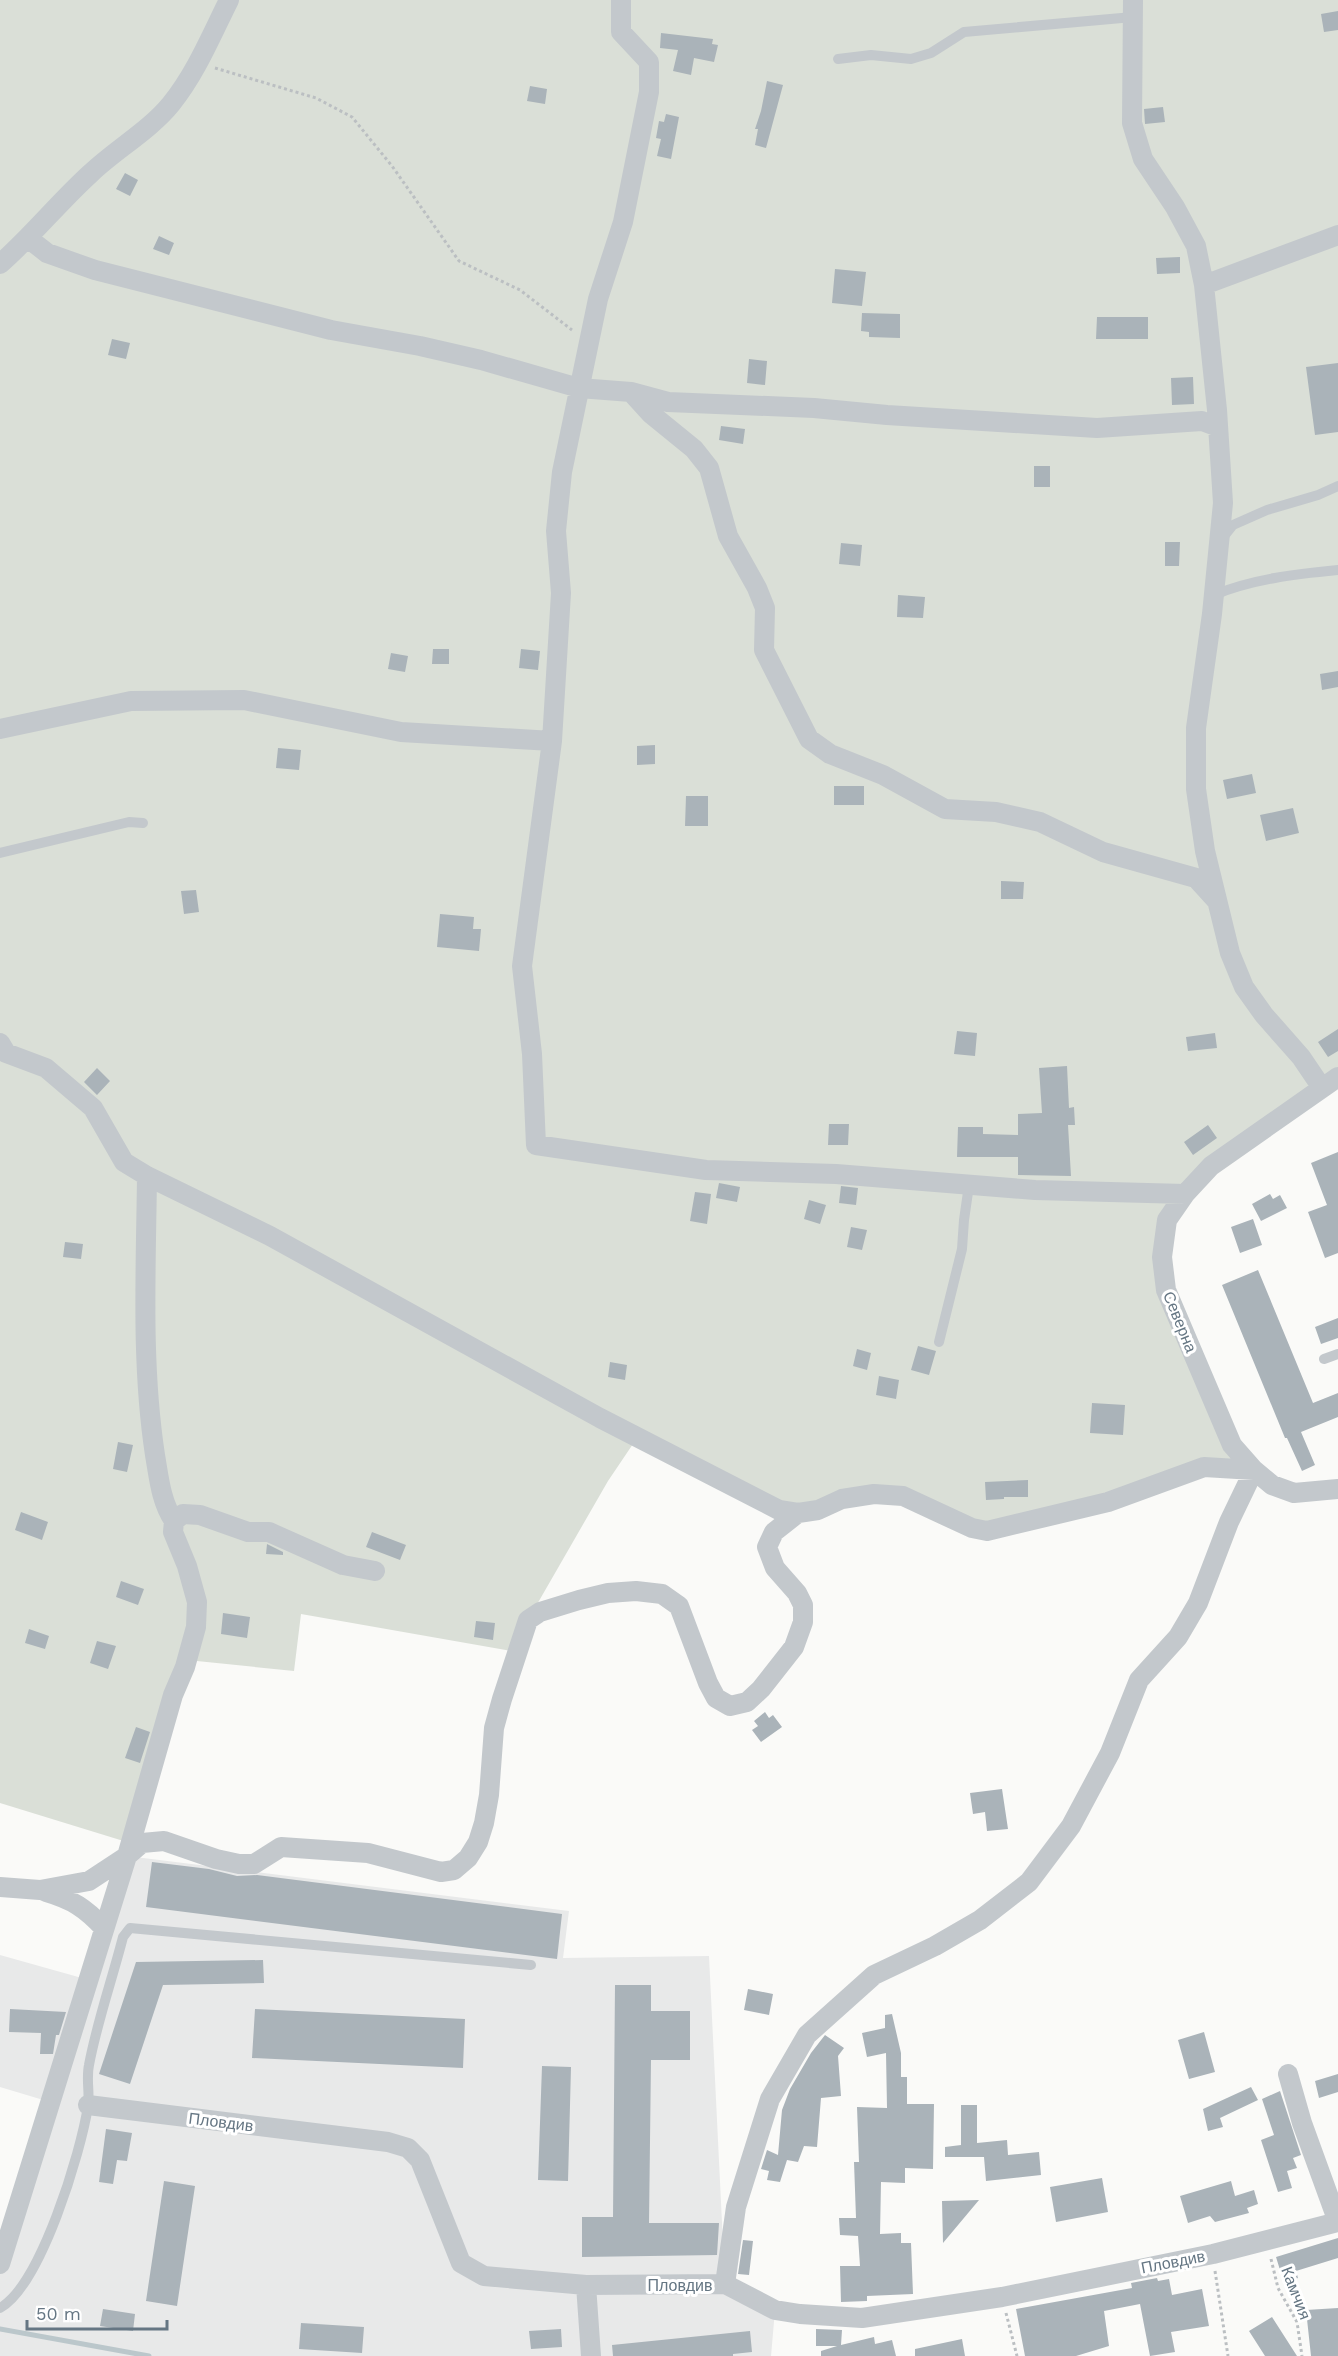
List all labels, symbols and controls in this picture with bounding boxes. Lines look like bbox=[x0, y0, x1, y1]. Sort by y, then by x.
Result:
street label: Северна bbox=[1159, 1289, 1201, 1355]
street label: Пловдив bbox=[188, 2109, 254, 2135]
street label: Пловдив bbox=[1139, 2246, 1207, 2278]
street label: Камчия bbox=[1277, 2264, 1315, 2322]
street label: Пловдив bbox=[647, 2276, 713, 2295]
scale bar bbox=[27, 2293, 166, 2331]
text: 50 m bbox=[36, 2303, 81, 2324]

